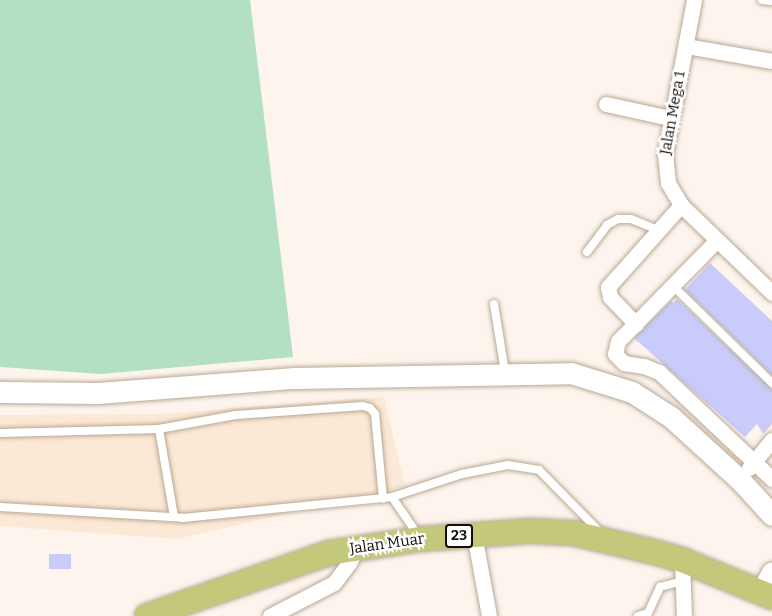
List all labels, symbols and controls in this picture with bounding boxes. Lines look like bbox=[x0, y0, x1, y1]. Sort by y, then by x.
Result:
street label: Jalan Mega 1 bbox=[657, 70, 689, 156]
road number: 23 bbox=[444, 525, 474, 547]
street label: Jalan Muar bbox=[349, 530, 425, 558]

